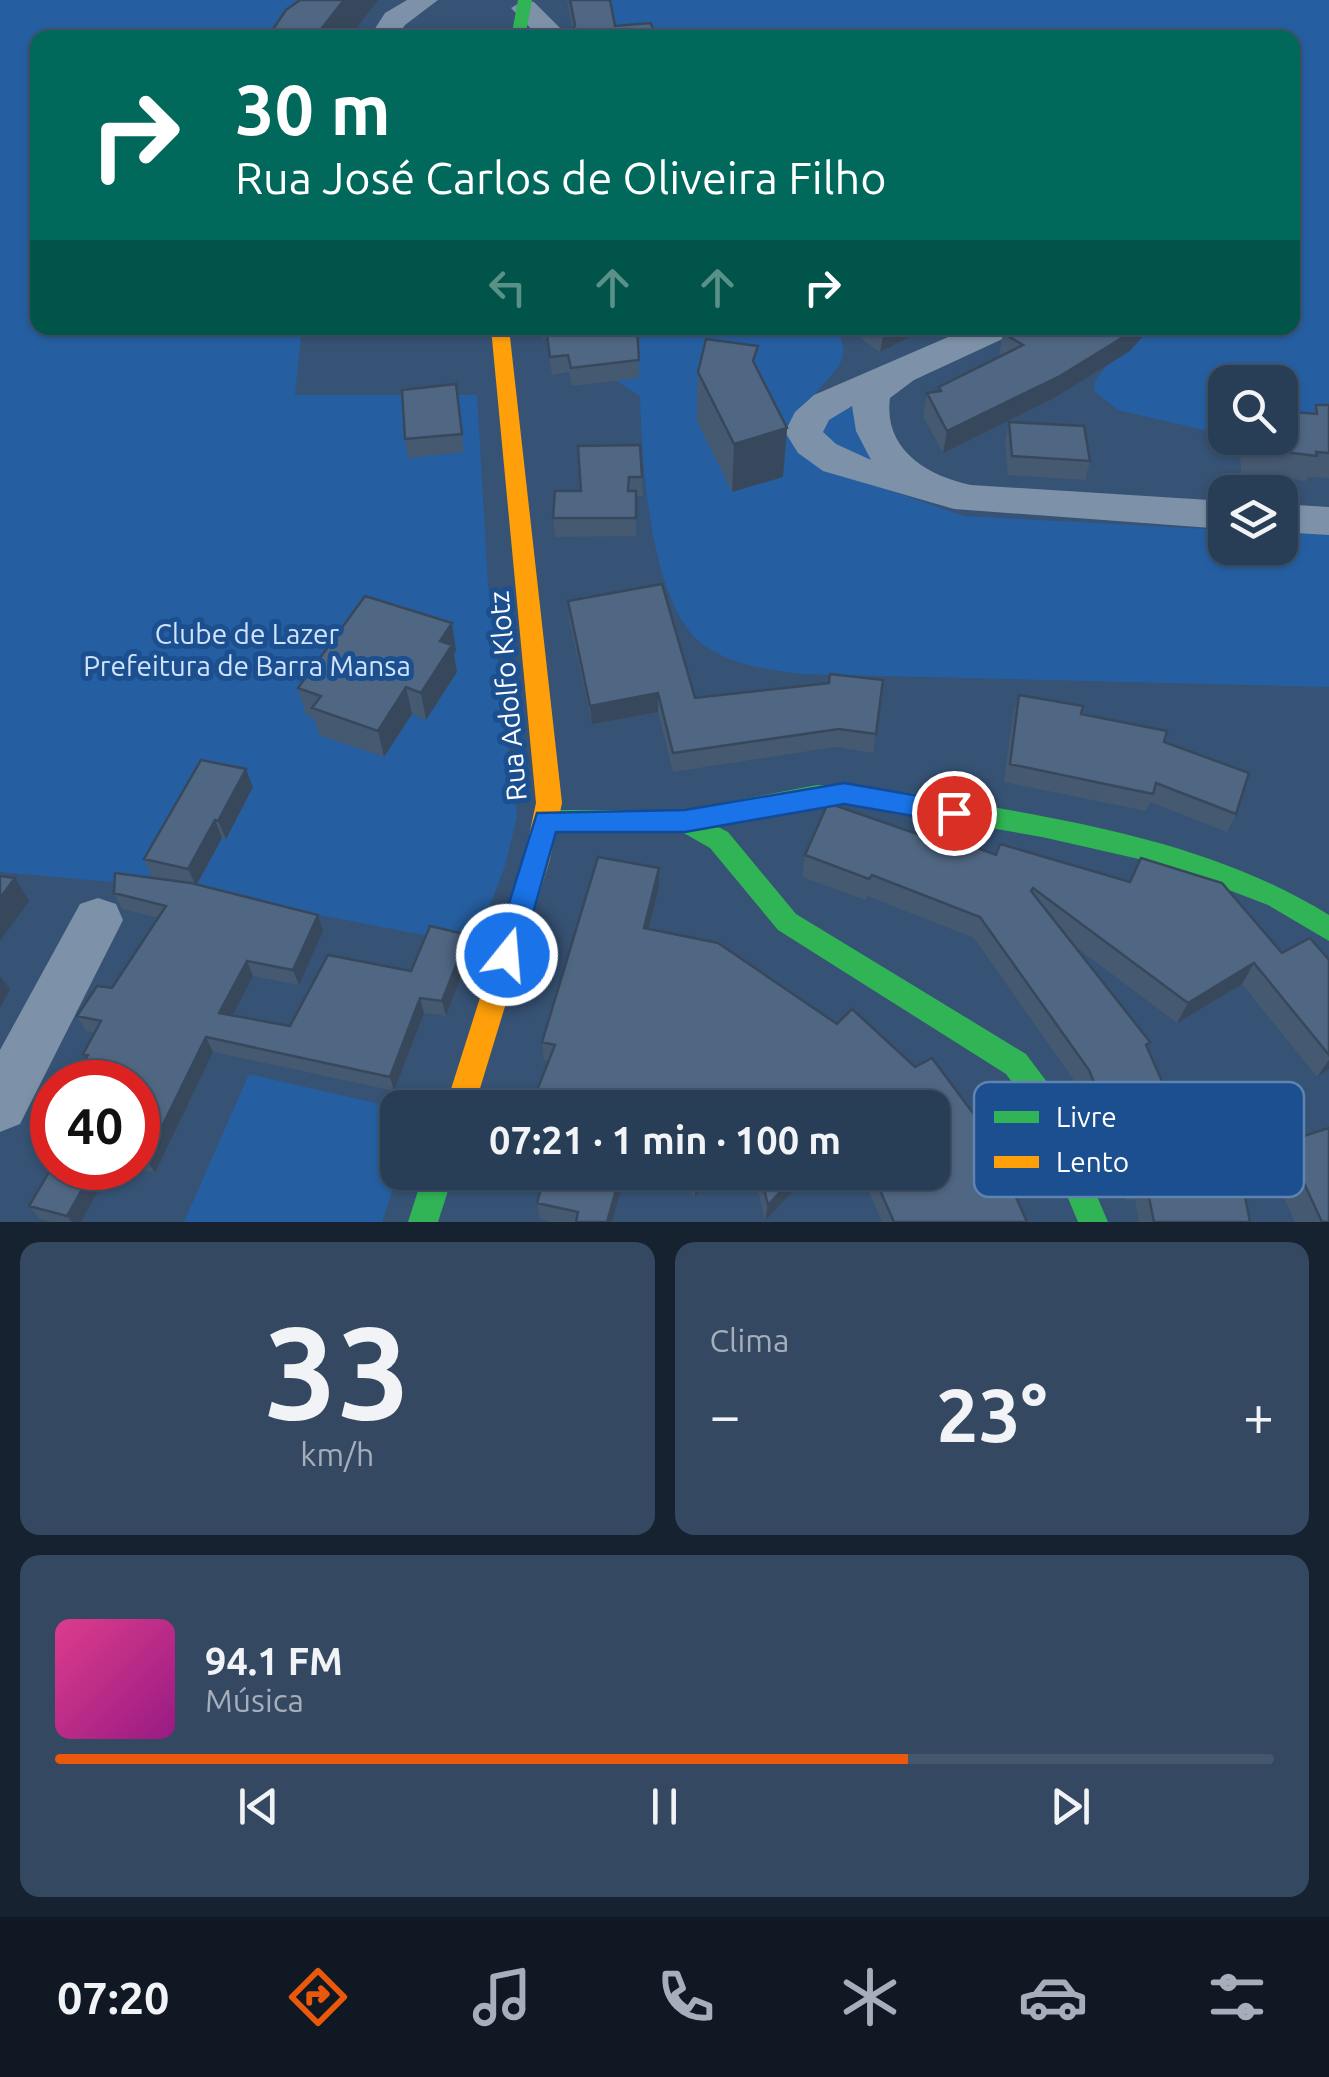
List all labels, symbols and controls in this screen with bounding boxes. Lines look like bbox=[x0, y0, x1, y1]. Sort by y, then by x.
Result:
icon: right bbox=[70, 70, 200, 200]
text: 30 m bbox=[235, 70, 391, 148]
text: Rua José Carlos de Oliveira Filho bbox=[235, 152, 887, 203]
icon: left bbox=[480, 260, 535, 315]
icon: ahead bbox=[585, 260, 640, 315]
icon: ahead bbox=[690, 260, 745, 315]
icon: right bbox=[795, 260, 850, 315]
map controls bbox=[1208, 365, 1298, 565]
button: search bbox=[1208, 365, 1298, 455]
button: layers bbox=[1208, 475, 1298, 565]
street label: Rua Adolfo Klotz bbox=[482, 590, 532, 802]
park label: Clube de Lazer Prefeitura de Barra Mansa bbox=[83, 618, 411, 681]
pin bbox=[912, 771, 997, 856]
icon: arrive bbox=[927, 786, 982, 841]
position arrow bbox=[455, 903, 559, 1007]
speed limit sign: 40 bbox=[30, 1060, 160, 1190]
legend bbox=[974, 1082, 1304, 1197]
text: Livre bbox=[1056, 1101, 1117, 1132]
text: 07:21 · 1 min · 100 m bbox=[489, 1119, 841, 1161]
text: Lento bbox=[1056, 1146, 1129, 1177]
text: 33 bbox=[264, 1298, 411, 1444]
text: Clima bbox=[710, 1322, 789, 1358]
text: 23° bbox=[936, 1372, 1047, 1456]
text: − bbox=[710, 1384, 741, 1445]
text: + bbox=[1243, 1384, 1274, 1445]
text: km/h bbox=[300, 1436, 374, 1472]
text: 94.1 FM bbox=[205, 1640, 343, 1682]
text: Música bbox=[205, 1682, 304, 1718]
icon: previous bbox=[231, 1779, 286, 1834]
icon: pause bbox=[637, 1779, 692, 1834]
icon: next bbox=[1043, 1779, 1098, 1834]
icon: directions bbox=[283, 1962, 353, 2032]
icon: music bbox=[467, 1962, 537, 2032]
icon: phone bbox=[651, 1962, 721, 2032]
icon: climate bbox=[835, 1962, 905, 2032]
icon: car bbox=[1018, 1962, 1088, 2032]
icon: filters bbox=[1202, 1962, 1272, 2032]
text: 07:20 bbox=[57, 1972, 169, 2023]

